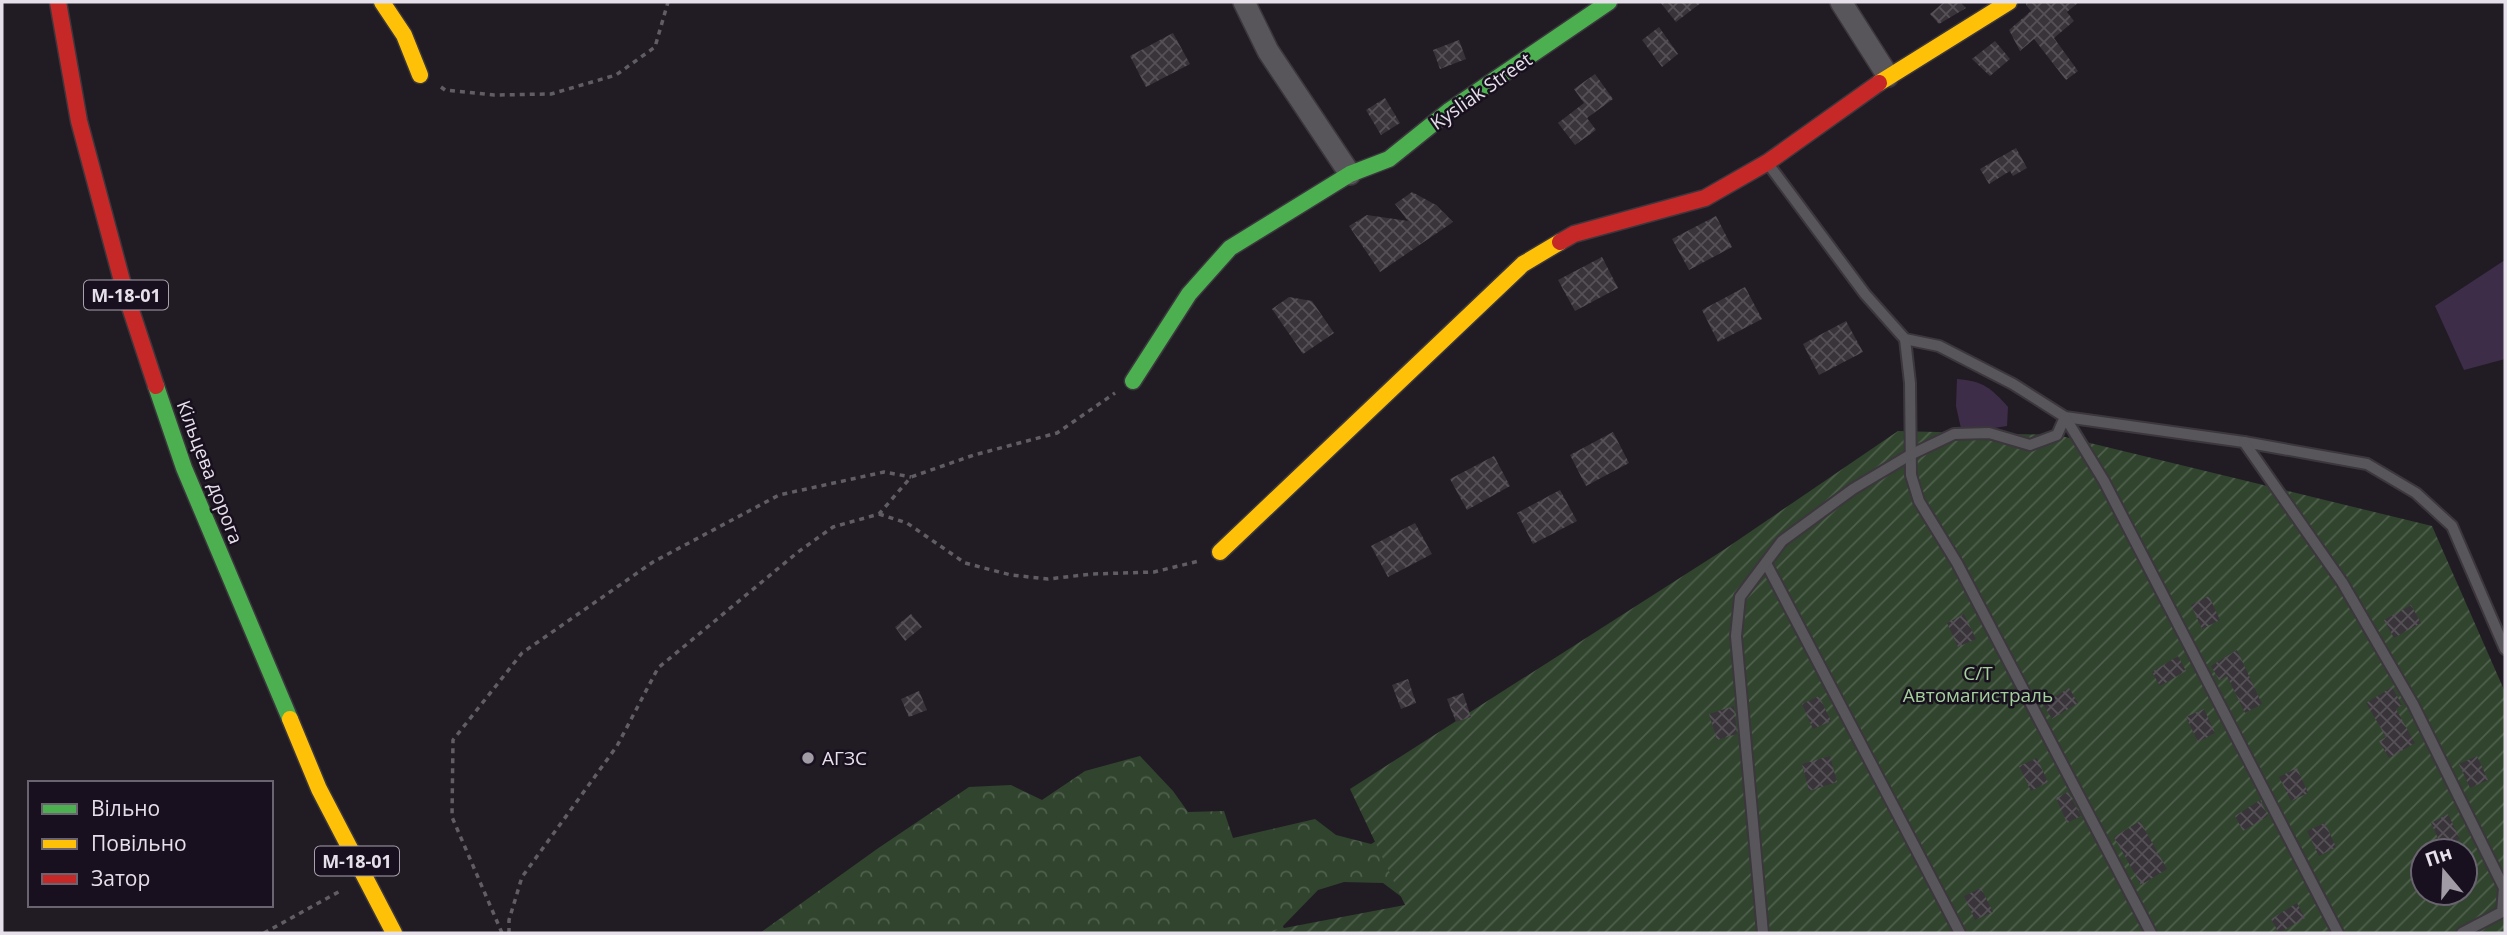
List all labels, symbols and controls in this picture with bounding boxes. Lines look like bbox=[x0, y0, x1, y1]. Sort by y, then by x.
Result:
street label: Kysliak Street bbox=[1425, 46, 1537, 136]
road number: М-18-01 bbox=[84, 281, 168, 310]
street label: Кільцева дорога bbox=[171, 397, 249, 547]
park label: С/Т Автомагистраль bbox=[1903, 660, 2053, 708]
place label: АГЗС bbox=[822, 745, 867, 771]
marker: АГЗС bbox=[800, 750, 816, 766]
legend bbox=[28, 781, 273, 907]
text: Вільно bbox=[91, 794, 160, 822]
text: Повільно bbox=[91, 829, 187, 857]
north arrow bbox=[2409, 837, 2479, 907]
text: Пн bbox=[2422, 839, 2455, 873]
road number: М-18-01 bbox=[315, 846, 399, 876]
text: Затор bbox=[91, 864, 150, 892]

